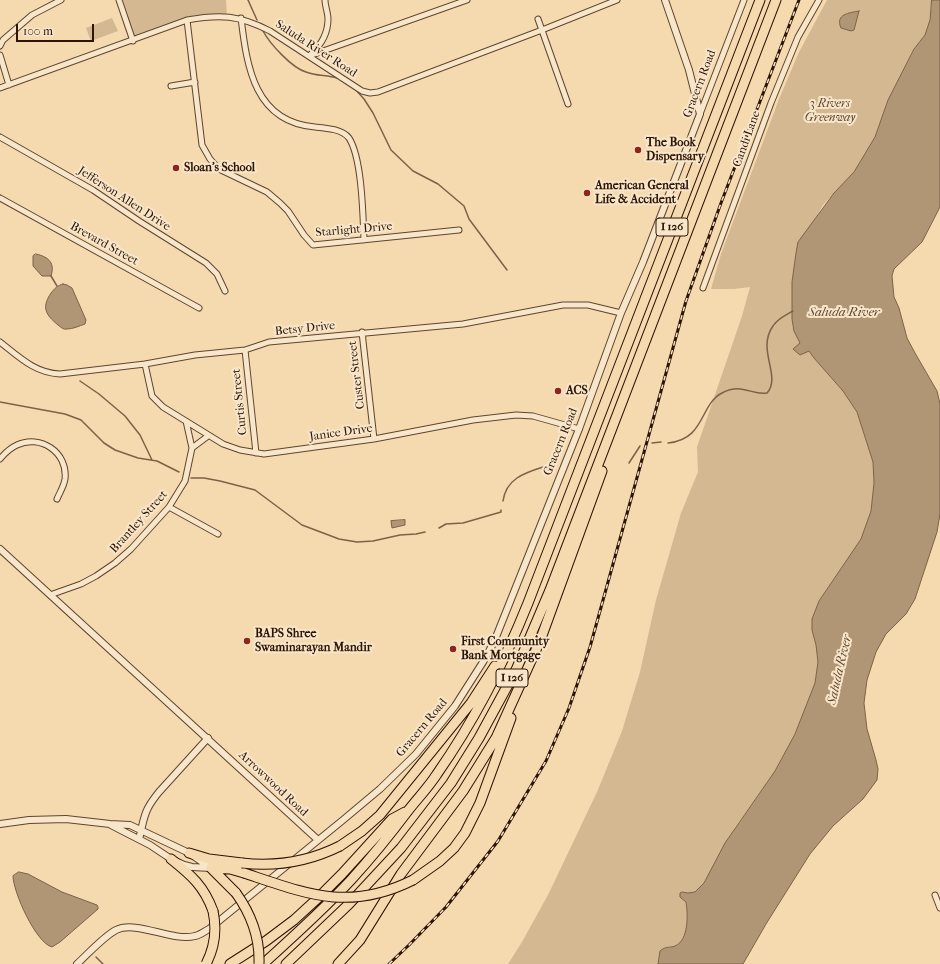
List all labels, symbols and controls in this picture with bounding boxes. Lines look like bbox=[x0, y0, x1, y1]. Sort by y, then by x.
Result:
scale bar bbox=[18, 16, 96, 42]
street label: Saluda River Road bbox=[272, 17, 360, 81]
text: 100 m bbox=[23, 24, 53, 38]
street label: Gracern Road bbox=[680, 48, 720, 120]
park label: 3 Rivers Greenway bbox=[805, 97, 855, 125]
street label: Candi Lane bbox=[730, 109, 764, 169]
place label: The Book Dispensary bbox=[646, 136, 704, 164]
marker: The Book Dispensary bbox=[633, 145, 643, 155]
place label: Sloan's School bbox=[184, 161, 255, 175]
marker: Sloan's School bbox=[171, 163, 181, 173]
street label: Jefferson Allen Drive bbox=[75, 164, 173, 234]
place label: American General Life & Accident bbox=[595, 179, 689, 207]
marker: American General Life & Accident bbox=[582, 188, 592, 198]
road number: I 126 bbox=[656, 218, 688, 236]
street label: Brevard Street bbox=[67, 219, 141, 269]
street label: Starlight Drive bbox=[315, 219, 393, 241]
water label: Saluda River bbox=[809, 305, 879, 321]
street label: Betsy Drive bbox=[274, 319, 336, 339]
street label: Custer Street bbox=[346, 340, 368, 410]
street label: Curtis Street bbox=[229, 368, 251, 436]
place label: ACS bbox=[566, 384, 588, 398]
marker: ACS bbox=[553, 386, 563, 396]
street label: Gracern Road bbox=[541, 406, 581, 478]
street label: Janice Drive bbox=[309, 421, 373, 445]
street label: Brantley Street bbox=[107, 488, 171, 556]
place label: BAPS Shree Swaminarayan Mandir bbox=[255, 627, 372, 655]
water label: Saluda River bbox=[824, 634, 856, 706]
place label: First Community Bank Mortgage bbox=[461, 635, 549, 663]
marker: BAPS Shree Swaminarayan Mandir bbox=[242, 636, 252, 646]
marker: First Community Bank Mortgage bbox=[448, 644, 458, 654]
road number: I 126 bbox=[496, 669, 528, 687]
street label: Gracern Road bbox=[393, 696, 451, 760]
street label: Arrowwood Road bbox=[235, 748, 311, 820]

